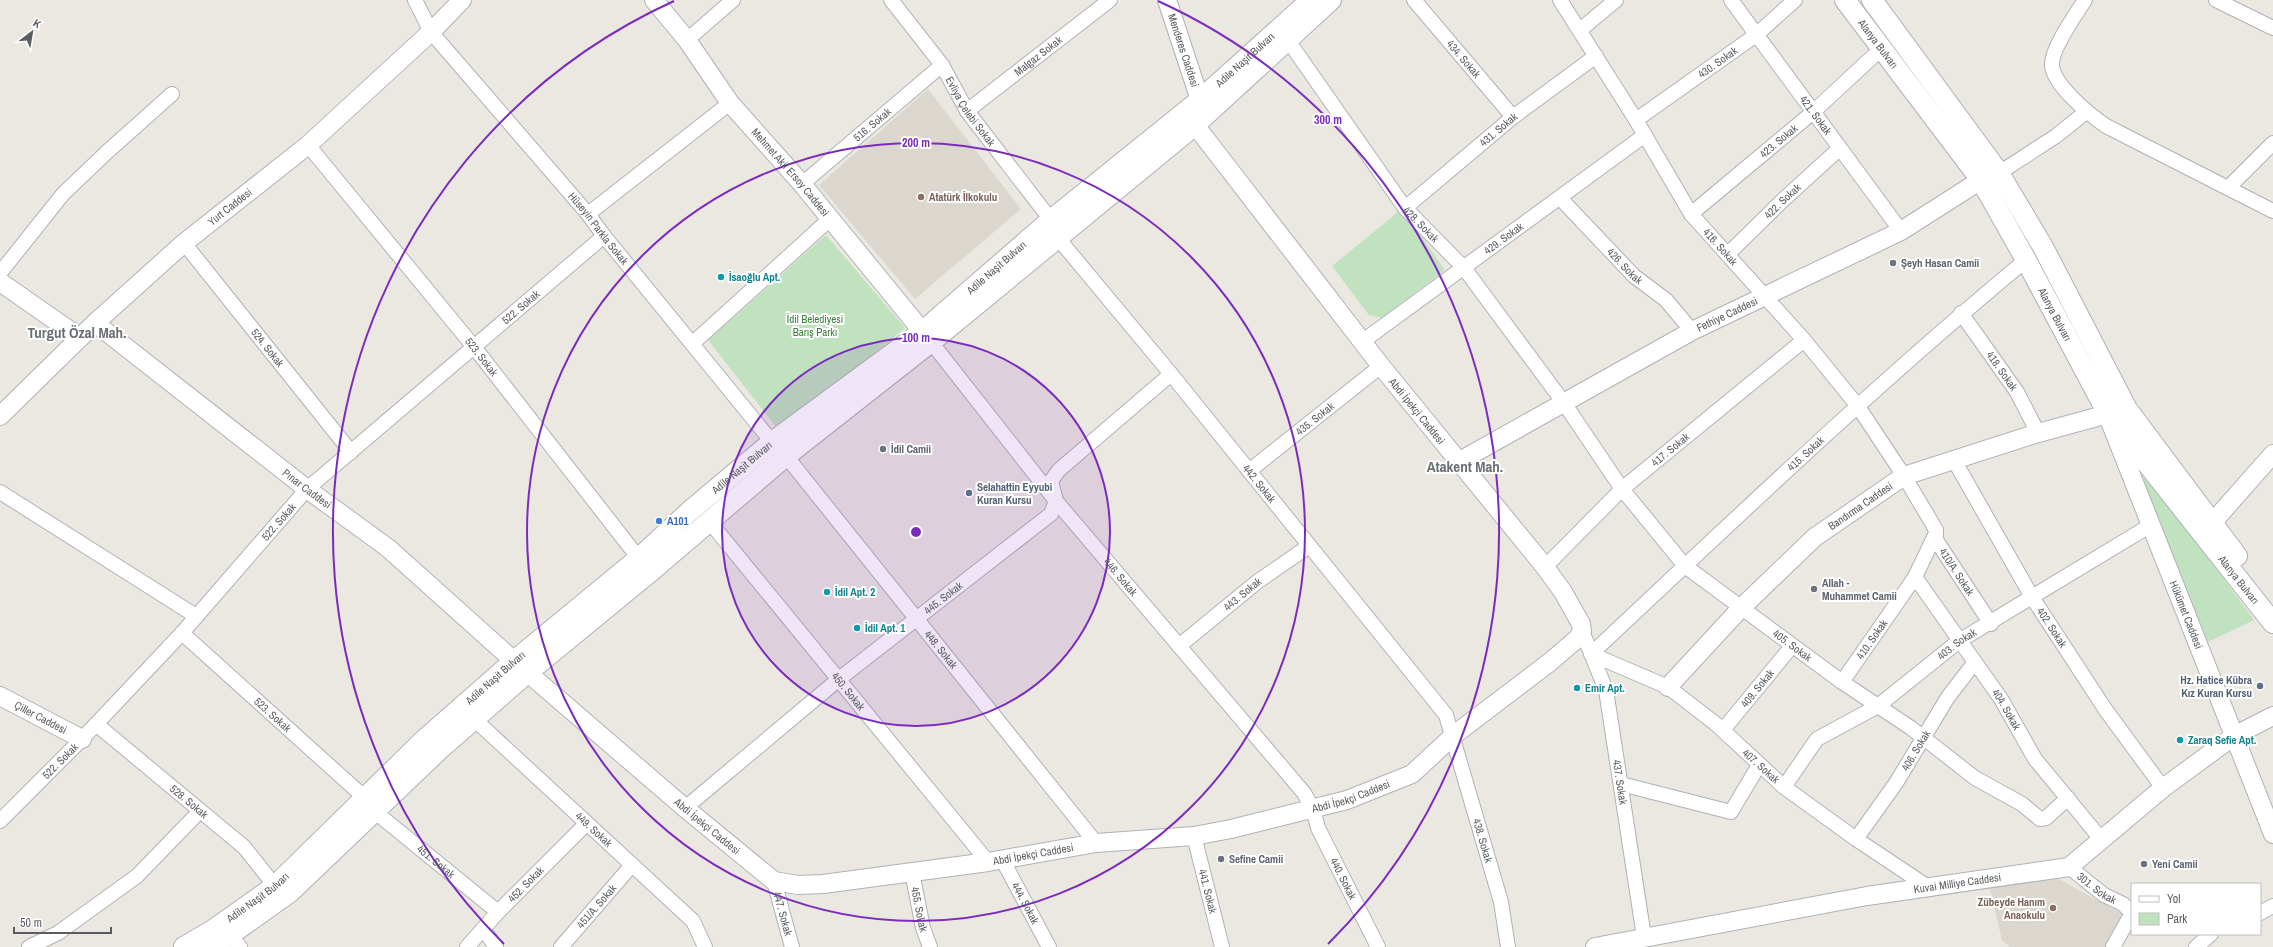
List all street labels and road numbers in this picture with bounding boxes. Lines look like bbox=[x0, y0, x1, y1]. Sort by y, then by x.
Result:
street label: Menderes Caddesi bbox=[1165, 12, 1202, 89]
street label: Alanya Bulvarı bbox=[1854, 16, 1901, 71]
street label: Adile Naşit Bulvarı bbox=[1212, 29, 1277, 91]
street label: Malgaz Sokak bbox=[1011, 33, 1065, 79]
street label: 434. Sokak bbox=[1444, 37, 1484, 81]
street label: 430. Sokak bbox=[1695, 43, 1741, 81]
street label: Evliya Çelebi Sokak bbox=[942, 74, 999, 149]
street label: 421. Sokak bbox=[1797, 93, 1835, 138]
street label: 516. Sokak bbox=[850, 104, 894, 144]
street label: 431. Sokak bbox=[1476, 109, 1520, 149]
street label: 423. Sokak bbox=[1757, 121, 1801, 161]
street label: Mehmet Akif Ersoy Caddesi bbox=[749, 125, 832, 219]
street label: 422. Sokak bbox=[1761, 180, 1804, 222]
street label: Yurt Caddesi bbox=[205, 185, 255, 228]
street label: Hüseyin Parkla Sokak bbox=[565, 189, 632, 268]
street label: 428. Sokak bbox=[1400, 203, 1442, 246]
street label: 429. Sokak bbox=[1481, 219, 1526, 257]
street label: 416. Sokak bbox=[1700, 225, 1741, 269]
street label: Adile Naşit Bulvarı bbox=[963, 238, 1029, 298]
street label: 426. Sokak bbox=[1604, 245, 1646, 287]
street label: Alanya Bulvarı bbox=[2035, 284, 2075, 343]
street label: 522. Sokak bbox=[499, 287, 543, 327]
street label: Fethiye Caddesi bbox=[1694, 294, 1760, 335]
street label: 524. Sokak bbox=[248, 326, 288, 370]
street label: 523. Sokak bbox=[462, 335, 501, 379]
street label: 418. Sokak bbox=[1983, 348, 2021, 394]
street label: Abdi İpekçi Caddesi bbox=[1385, 374, 1448, 447]
street label: 435. Sokak bbox=[1293, 399, 1337, 438]
street label: 417. Sokak bbox=[1648, 429, 1693, 469]
street label: 415. Sokak bbox=[1784, 433, 1827, 474]
street label: Adile Naşit Bulvarı bbox=[708, 438, 775, 498]
street label: 442. Sokak bbox=[1240, 462, 1279, 506]
street label: Pınar Caddesi bbox=[280, 466, 334, 512]
street label: Bandırma Caddesi bbox=[1825, 479, 1895, 533]
street label: 522. Sokak bbox=[258, 500, 299, 543]
street label: 410/A. Sokak bbox=[1936, 545, 1978, 599]
street label: Alanya Bulvarı bbox=[2215, 552, 2262, 607]
street label: 446. Sokak bbox=[1101, 555, 1141, 599]
street label: 443. Sokak bbox=[1220, 574, 1264, 614]
street label: 445. Sokak bbox=[921, 578, 966, 617]
street label: Hükümet Caddesi bbox=[2167, 578, 2206, 651]
street label: 402. Sokak bbox=[2034, 605, 2070, 651]
street label: 410. Sokak bbox=[1853, 616, 1891, 662]
street label: 403. Sokak bbox=[1934, 625, 1979, 663]
street label: 405. Sokak bbox=[1770, 626, 1815, 665]
street label: 448. Sokak bbox=[921, 628, 961, 672]
street label: Adile Naşit Bulvarı bbox=[462, 648, 528, 708]
street label: 409. Sokak bbox=[1738, 666, 1777, 710]
street label: 450. Sokak bbox=[829, 669, 868, 714]
street label: 404. Sokak bbox=[1989, 686, 2024, 733]
street label: 523. Sokak bbox=[251, 694, 294, 735]
street label: Çiller Caddesi bbox=[12, 698, 69, 737]
street label: 406. Sokak bbox=[1898, 727, 1934, 773]
street label: 522. Sokak bbox=[39, 740, 81, 782]
street label: 407. Sokak bbox=[1740, 746, 1783, 787]
street label: 437. Sokak bbox=[1610, 759, 1631, 806]
street label: Abdi İpekçi Caddesi bbox=[1309, 777, 1392, 816]
street label: 528. Sokak bbox=[167, 781, 211, 821]
street label: Abdi İpekçi Caddesi bbox=[671, 794, 743, 857]
street label: 449. Sokak bbox=[572, 809, 616, 850]
street label: 438. Sokak bbox=[1470, 817, 1496, 865]
street label: Abdi İpekçi Caddesi bbox=[991, 840, 1074, 868]
street label: 451. Sokak bbox=[414, 842, 458, 882]
street label: 440. Sokak bbox=[1327, 855, 1360, 902]
street label: 452. Sokak bbox=[505, 863, 547, 905]
street label: 441. Sokak bbox=[1196, 868, 1220, 915]
street label: Adile Naşit Bulvarı bbox=[223, 869, 292, 926]
street label: 301. Sokak bbox=[2074, 869, 2119, 907]
street label: Kuvai Milliye Caddesi bbox=[1913, 870, 2002, 896]
street label: 444. Sokak bbox=[1009, 880, 1043, 927]
street label: 451/A. Sokak bbox=[573, 881, 620, 931]
street label: 455. Sokak bbox=[908, 886, 931, 934]
street label: 447. Sokak bbox=[770, 890, 796, 938]

